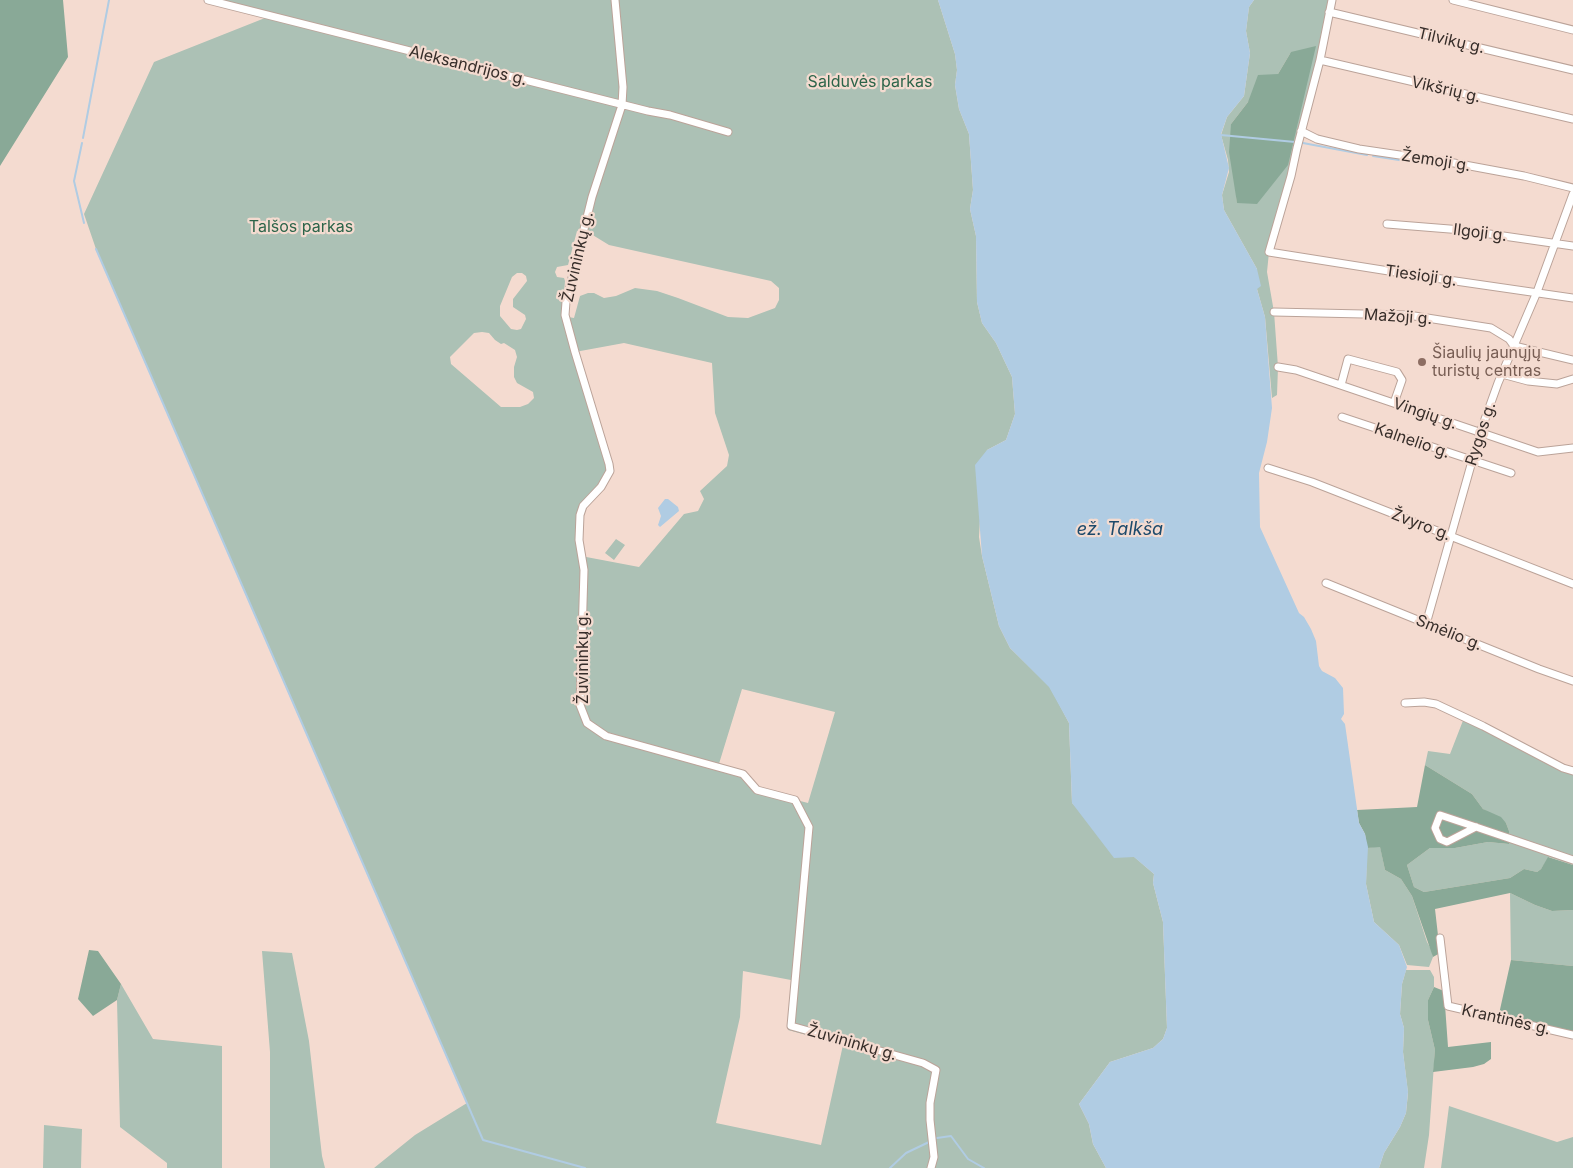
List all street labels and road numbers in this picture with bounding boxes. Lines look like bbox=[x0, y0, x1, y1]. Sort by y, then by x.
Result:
street label: Tilvikų g. bbox=[1416, 24, 1486, 58]
street label: Aleksandrijos g. bbox=[407, 42, 529, 90]
street label: Vikšrių g. bbox=[1409, 73, 1483, 107]
street label: Žemoji g. bbox=[1400, 146, 1472, 176]
street label: Žuvininkų g. bbox=[558, 210, 598, 304]
street label: Ilgoji g. bbox=[1452, 220, 1508, 246]
street label: Tiesioji g. bbox=[1384, 261, 1458, 291]
street label: Mažoji g. bbox=[1363, 305, 1433, 329]
street label: Vingių g. bbox=[1390, 394, 1460, 434]
street label: Rygos g. bbox=[1462, 400, 1500, 468]
street label: Kalnelio g. bbox=[1372, 419, 1452, 463]
street label: Žvyro g. bbox=[1388, 505, 1454, 545]
street label: Smėlio g. bbox=[1413, 611, 1485, 655]
street label: Žuvininkų g. bbox=[573, 612, 593, 704]
street label: Krantinės g. bbox=[1460, 1000, 1552, 1040]
street label: Žuvininkų g. bbox=[805, 1021, 899, 1065]

